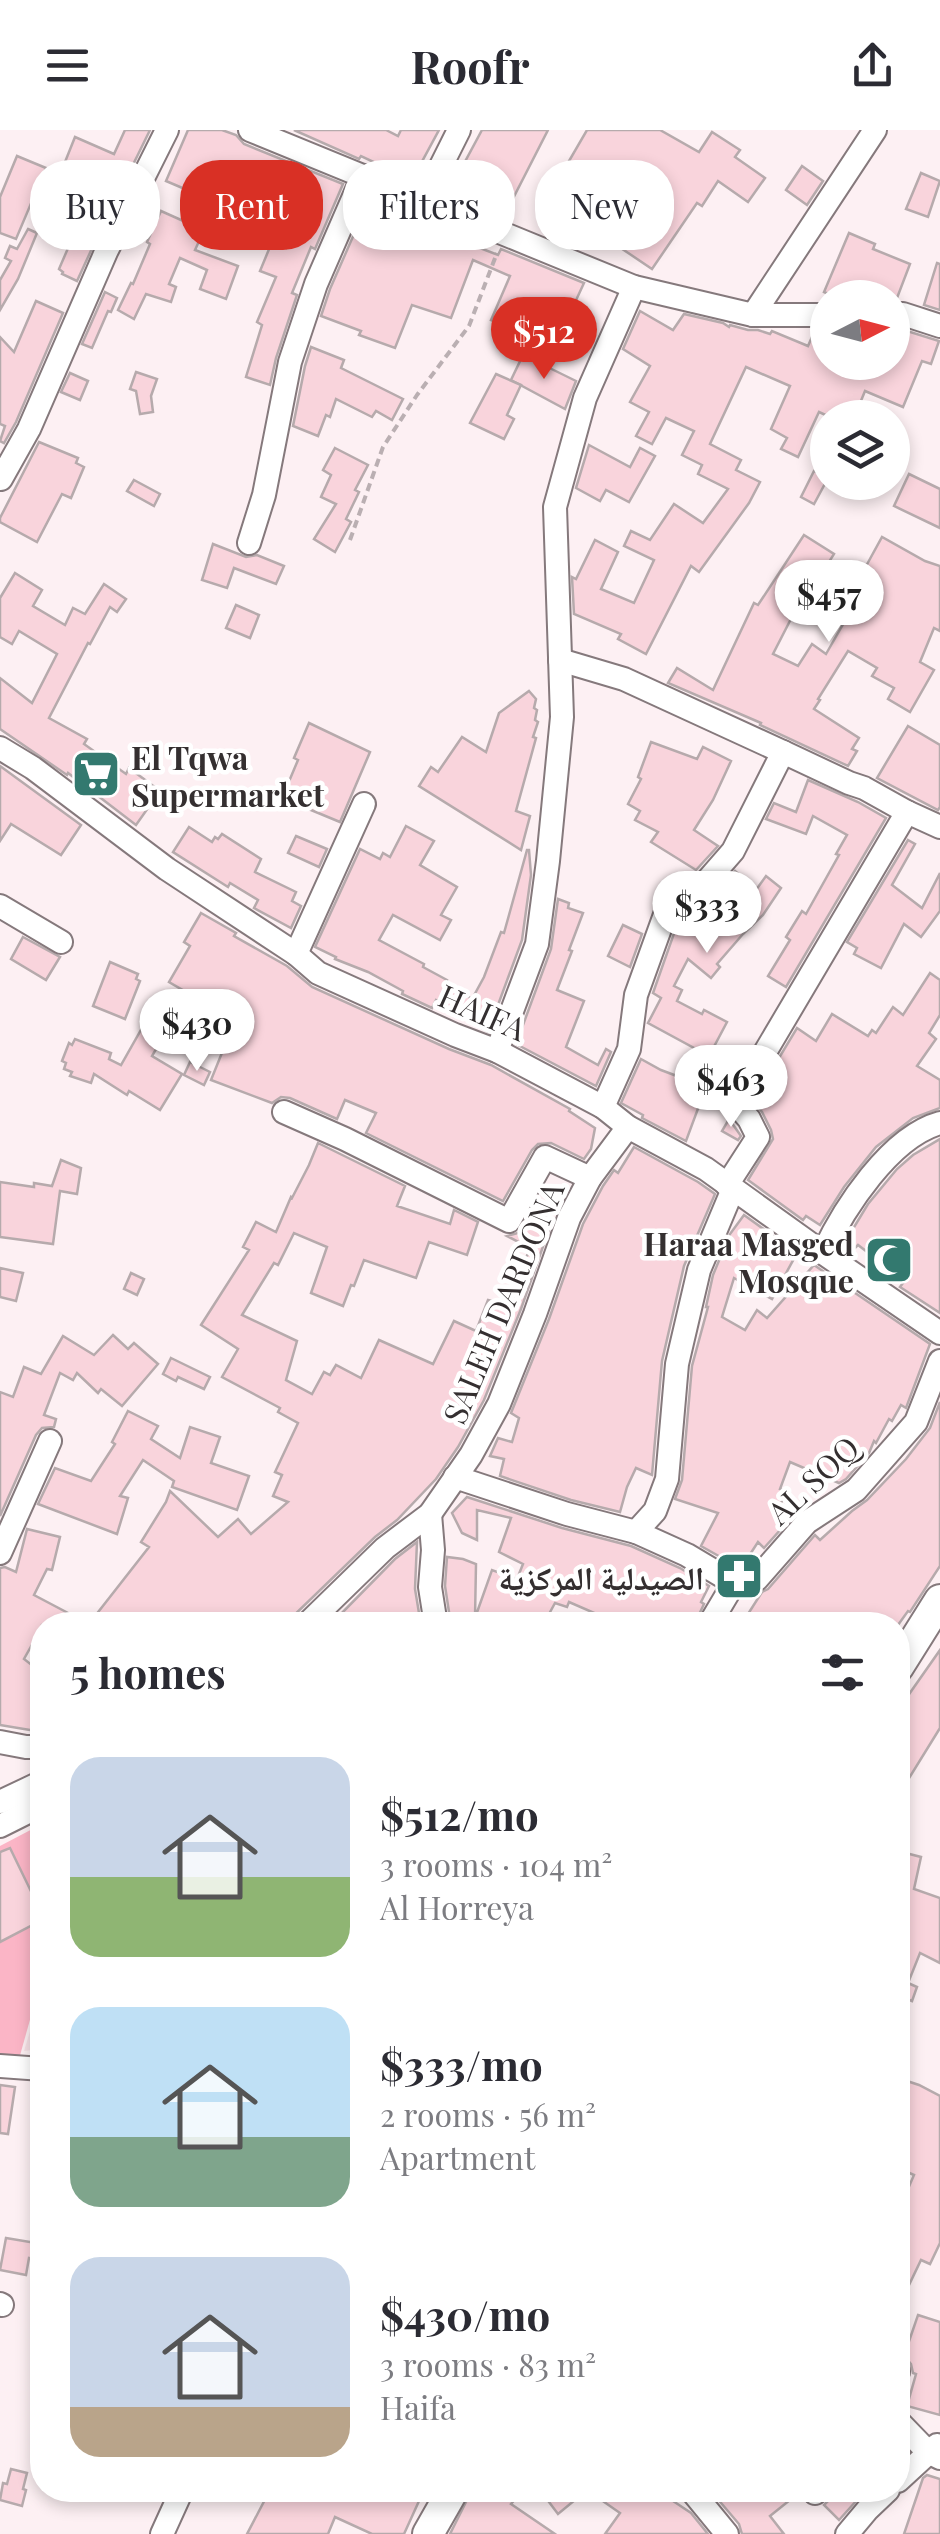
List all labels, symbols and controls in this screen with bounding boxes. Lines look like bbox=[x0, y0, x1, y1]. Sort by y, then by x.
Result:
text: Roofr bbox=[411, 35, 529, 95]
icon: menu bbox=[40, 38, 95, 93]
icon: share bbox=[845, 38, 900, 93]
chip: Buy bbox=[30, 160, 160, 250]
chip: Rent bbox=[180, 160, 323, 250]
chip: Filters bbox=[343, 160, 515, 250]
chip: New bbox=[535, 160, 674, 250]
north arrow bbox=[810, 280, 910, 380]
map controls bbox=[810, 280, 910, 500]
pin: $512 bbox=[485, 297, 603, 382]
text: $512 bbox=[513, 308, 575, 351]
button: layers bbox=[810, 400, 910, 500]
pin: $457 bbox=[770, 560, 888, 645]
text: $457 bbox=[797, 571, 861, 614]
place label: El Tqwa Supermarket bbox=[131, 735, 325, 815]
supermarket icon: El Tqwa Supermarket bbox=[70, 748, 122, 800]
pin: $333 bbox=[648, 871, 766, 956]
text: $333 bbox=[674, 882, 740, 925]
street label: HAIFA bbox=[432, 973, 534, 1050]
pin: $430 bbox=[138, 989, 256, 1074]
text: $430 bbox=[162, 1000, 232, 1043]
pin: $463 bbox=[672, 1045, 790, 1130]
text: $463 bbox=[697, 1056, 765, 1099]
street label: SALEH DARDONA bbox=[432, 1174, 573, 1430]
place label: Haraa Masged Mosque bbox=[643, 1221, 854, 1301]
mosque icon: Haraa Masged Mosque bbox=[863, 1234, 915, 1286]
street label: AL SOQ bbox=[756, 1425, 868, 1533]
pharmacy icon: الصيدلية المركزية bbox=[713, 1550, 765, 1602]
place label: الصيدلية المركزية bbox=[498, 1555, 704, 1598]
text: 5 homes bbox=[70, 1644, 226, 1700]
icon: filters bbox=[815, 1645, 870, 1700]
text: $512/mo bbox=[380, 1786, 539, 1842]
icon: home bbox=[150, 1797, 270, 1917]
text: 3 rooms · 104 m² bbox=[380, 1842, 612, 1885]
text: Al Horreya bbox=[380, 1885, 534, 1928]
text: $333/mo bbox=[380, 2036, 543, 2092]
icon: home bbox=[150, 2047, 270, 2167]
text: 2 rooms · 56 m² bbox=[380, 2092, 596, 2135]
text: Apartment bbox=[380, 2135, 535, 2178]
text: $430/mo bbox=[380, 2286, 550, 2342]
icon: home bbox=[150, 2297, 270, 2417]
text: 3 rooms · 83 m² bbox=[380, 2342, 596, 2385]
text: Haifa bbox=[380, 2385, 456, 2428]

